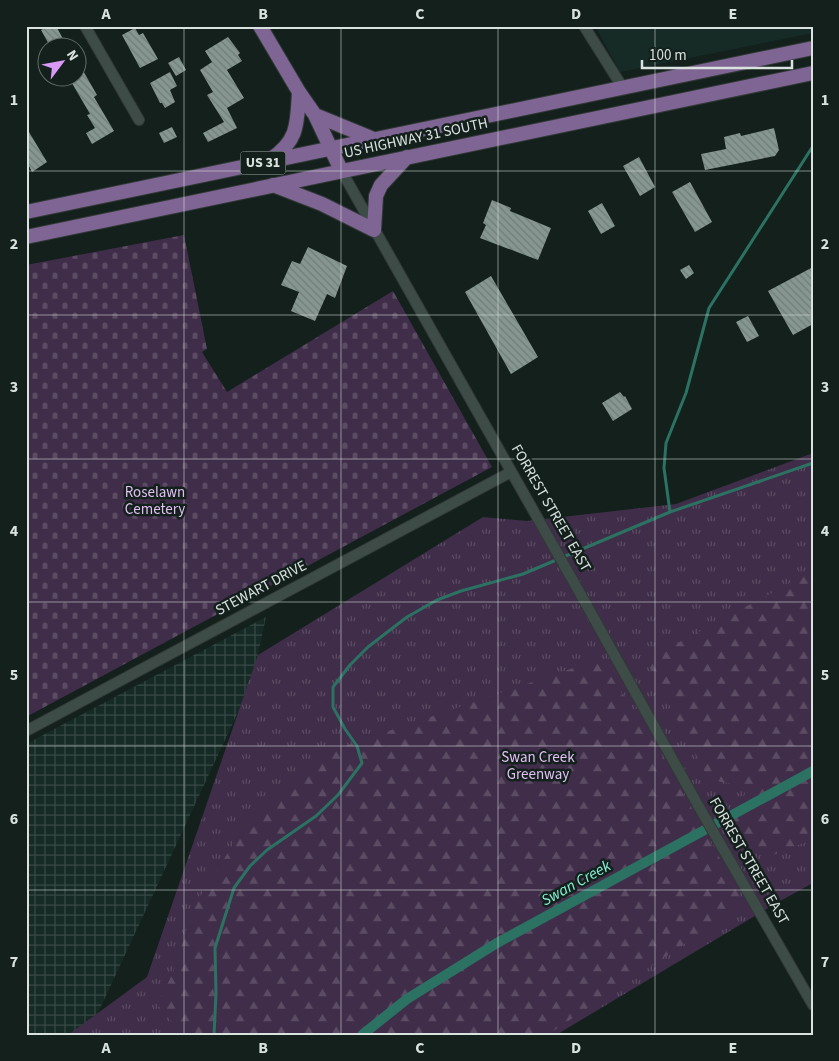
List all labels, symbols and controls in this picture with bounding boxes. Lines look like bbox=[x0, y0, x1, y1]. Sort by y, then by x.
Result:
text: A bbox=[100, 3, 111, 25]
text: B bbox=[258, 3, 268, 25]
text: C bbox=[415, 3, 425, 25]
text: D bbox=[571, 3, 581, 25]
text: E bbox=[729, 3, 737, 25]
north arrow bbox=[38, 38, 88, 88]
scale bar bbox=[642, 38, 792, 70]
text: 100 m bbox=[649, 45, 687, 66]
text: N bbox=[61, 46, 83, 65]
text: 1 bbox=[10, 89, 18, 111]
text: 1 bbox=[821, 89, 829, 111]
street label: US HIGHWAY 31 SOUTH bbox=[342, 112, 490, 164]
road number: US 31 bbox=[240, 152, 286, 174]
text: 2 bbox=[10, 233, 18, 255]
text: 2 bbox=[821, 233, 829, 255]
text: 3 bbox=[10, 376, 18, 398]
text: 3 bbox=[821, 376, 829, 398]
street label: FORREST STREET EAST bbox=[506, 440, 596, 576]
park label: Roselawn Cemetery bbox=[125, 482, 185, 520]
text: 4 bbox=[10, 520, 19, 542]
text: 4 bbox=[821, 520, 830, 542]
street label: STEWART DRIVE bbox=[212, 555, 310, 621]
text: 5 bbox=[10, 664, 18, 686]
text: 5 bbox=[821, 664, 829, 686]
park label: Swan Creek Greenway bbox=[501, 747, 575, 785]
street label: FORREST STREET EAST bbox=[704, 793, 794, 929]
text: 6 bbox=[10, 808, 18, 830]
text: 6 bbox=[821, 808, 829, 830]
water label: Swan Creek bbox=[537, 855, 615, 911]
text: 7 bbox=[10, 951, 18, 973]
text: 7 bbox=[821, 951, 829, 973]
text: A bbox=[100, 1037, 111, 1059]
text: B bbox=[258, 1037, 268, 1059]
text: C bbox=[415, 1037, 425, 1059]
text: D bbox=[571, 1037, 581, 1059]
text: E bbox=[729, 1037, 737, 1059]

